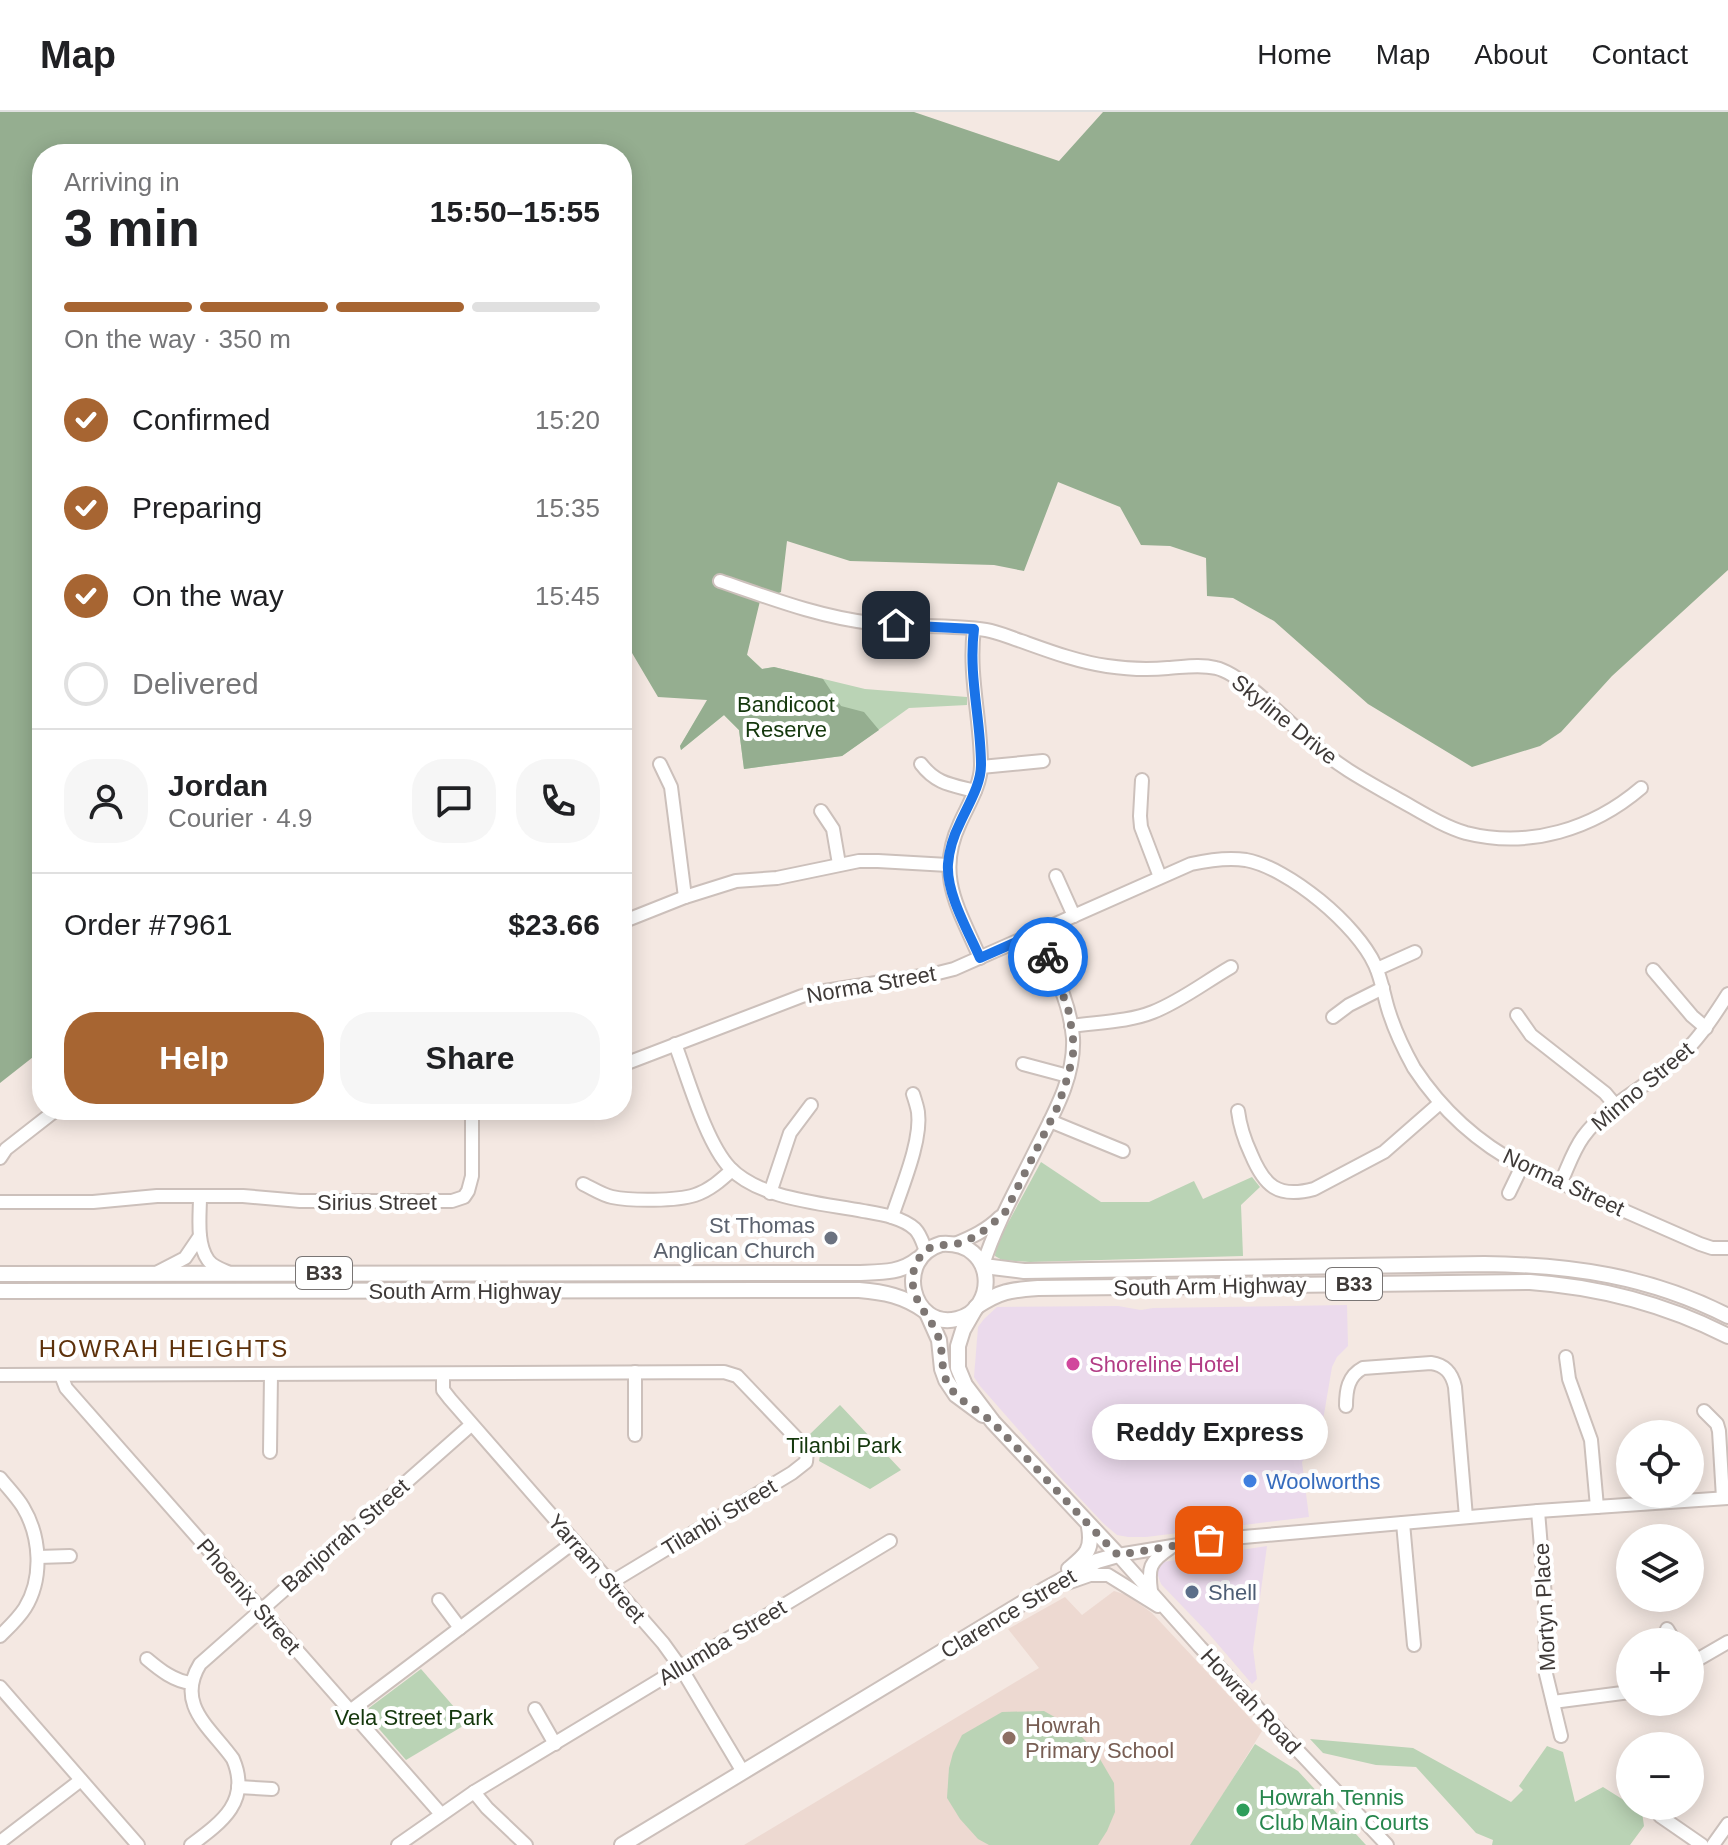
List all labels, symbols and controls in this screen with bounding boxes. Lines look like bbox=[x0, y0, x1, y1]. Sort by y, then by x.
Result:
text: Map bbox=[40, 34, 116, 76]
text: Home bbox=[1257, 39, 1332, 70]
text: Map bbox=[1376, 39, 1430, 70]
text: About bbox=[1474, 39, 1548, 70]
text: Contact bbox=[1592, 39, 1688, 70]
text: Arriving in bbox=[64, 167, 180, 197]
text: 15:50–15:55 bbox=[430, 195, 600, 228]
text: 3 min bbox=[64, 199, 200, 257]
text: On the way · 350 m bbox=[64, 324, 291, 354]
icon: check bbox=[64, 398, 108, 442]
text: Confirmed bbox=[132, 403, 270, 436]
text: 15:20 bbox=[535, 405, 600, 435]
icon: check bbox=[64, 486, 108, 530]
text: Preparing bbox=[132, 491, 262, 524]
text: 15:35 bbox=[535, 493, 600, 523]
icon: check bbox=[64, 574, 108, 618]
text: On the way bbox=[132, 579, 284, 612]
text: 15:45 bbox=[535, 581, 600, 611]
pin bbox=[862, 591, 930, 659]
icon: home bbox=[874, 603, 918, 647]
text: Delivered bbox=[132, 667, 259, 700]
street label: Skyline Drive bbox=[1227, 669, 1342, 769]
park label: Bandicoot Reserve bbox=[737, 692, 835, 742]
button: person bbox=[64, 759, 148, 843]
button: chat bbox=[412, 759, 496, 843]
button: phone bbox=[516, 759, 600, 843]
text: Jordan bbox=[168, 769, 268, 802]
text: Courier · 4.9 bbox=[168, 803, 313, 833]
text: Order #7961 bbox=[64, 908, 232, 941]
text: $23.66 bbox=[508, 908, 600, 941]
courier bbox=[1008, 917, 1088, 997]
icon: bike bbox=[1026, 935, 1070, 979]
street label: Norma Street bbox=[804, 961, 938, 1008]
button: Help bbox=[64, 1012, 324, 1104]
button: Share bbox=[340, 1012, 600, 1104]
street label: Minno Street bbox=[1587, 1037, 1698, 1136]
street label: Norma Street bbox=[1499, 1143, 1628, 1221]
street label: Sirius Street bbox=[317, 1190, 437, 1215]
place label: St Thomas Anglican Church bbox=[654, 1213, 815, 1263]
marker: St Thomas Anglican Church bbox=[822, 1229, 840, 1247]
road number: B33 bbox=[296, 1257, 352, 1289]
road number: B33 bbox=[1326, 1268, 1382, 1300]
street label: South Arm Highway bbox=[1113, 1272, 1307, 1301]
street label: South Arm Highway bbox=[368, 1279, 562, 1304]
district label: HOWRAH HEIGHTS bbox=[39, 1335, 289, 1362]
place label: Shoreline Hotel bbox=[1089, 1352, 1239, 1377]
marker: Shoreline Hotel bbox=[1064, 1355, 1082, 1373]
callout: Reddy Express bbox=[1091, 1404, 1327, 1460]
text: Reddy Express bbox=[1116, 1417, 1304, 1447]
map controls bbox=[1616, 1420, 1704, 1820]
button: locate bbox=[1616, 1420, 1704, 1508]
park label: Tilanbi Park bbox=[786, 1433, 903, 1458]
place label: Woolworths bbox=[1266, 1469, 1381, 1494]
marker: Woolworths bbox=[1241, 1472, 1259, 1490]
street label: Banjorrah Street bbox=[277, 1473, 414, 1597]
street label: Tilanbi Street bbox=[658, 1474, 781, 1561]
pin bbox=[1175, 1506, 1243, 1574]
street label: Yarram Street bbox=[543, 1509, 650, 1628]
icon: bag bbox=[1187, 1518, 1231, 1562]
button: layers bbox=[1616, 1524, 1704, 1612]
street label: Phoenix Street bbox=[192, 1534, 305, 1659]
street label: Mortyn Place bbox=[1529, 1542, 1560, 1672]
street label: Clarence Street bbox=[936, 1563, 1080, 1664]
place label: Shell bbox=[1208, 1580, 1257, 1605]
marker: Shell bbox=[1183, 1583, 1201, 1601]
street label: Allumba Street bbox=[654, 1595, 791, 1690]
button: + bbox=[1616, 1628, 1704, 1716]
street label: Howrah Road bbox=[1196, 1644, 1306, 1759]
park label: Vela Street Park bbox=[335, 1705, 494, 1730]
place label: Howrah Primary School bbox=[1025, 1713, 1174, 1763]
marker: Howrah Primary School bbox=[1000, 1729, 1018, 1747]
button: − bbox=[1616, 1732, 1704, 1820]
place label: Howrah Tennis Club Main Courts bbox=[1259, 1785, 1429, 1835]
marker: Howrah Tennis Club Main Courts bbox=[1234, 1801, 1252, 1819]

